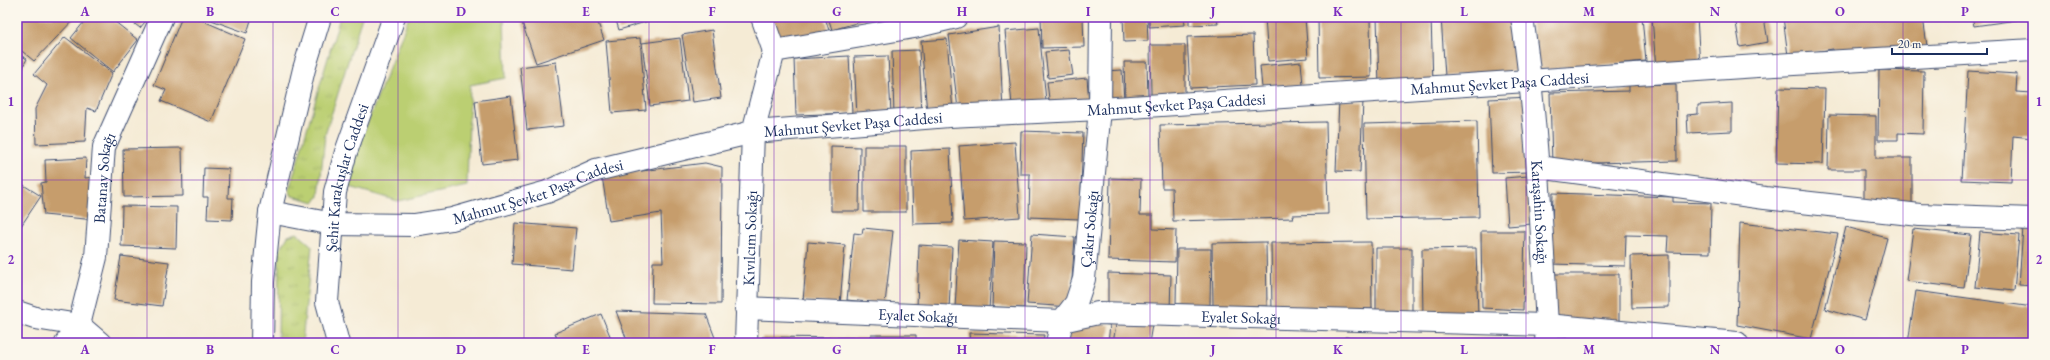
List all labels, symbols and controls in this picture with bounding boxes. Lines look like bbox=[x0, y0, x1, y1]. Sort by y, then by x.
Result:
text: A bbox=[79, 3, 90, 20]
text: B bbox=[206, 3, 214, 20]
text: C bbox=[330, 3, 340, 20]
text: D bbox=[456, 3, 466, 20]
text: E bbox=[582, 3, 590, 20]
text: F bbox=[708, 3, 716, 20]
text: G bbox=[832, 3, 842, 20]
text: H bbox=[957, 3, 968, 20]
text: I bbox=[1086, 3, 1091, 20]
text: J bbox=[1209, 3, 1216, 20]
text: K bbox=[1333, 3, 1344, 20]
text: L bbox=[1460, 3, 1468, 20]
text: M bbox=[1583, 3, 1595, 20]
text: N bbox=[1710, 3, 1721, 20]
text: O bbox=[1835, 3, 1845, 20]
text: P bbox=[1961, 3, 1969, 20]
scale bar bbox=[1892, 30, 1987, 56]
text: 20 m bbox=[1898, 36, 1922, 52]
street label: Mahmut Şevket Paşa Caddesi bbox=[1410, 67, 1590, 100]
street label: Mahmut Şevket Paşa Caddesi bbox=[1087, 88, 1267, 121]
text: 1 bbox=[8, 93, 15, 110]
text: 1 bbox=[2036, 93, 2043, 110]
street label: Şehit Karakuşlar Caddesi bbox=[321, 101, 373, 253]
street label: Mahmut Şevket Paşa Caddesi bbox=[763, 107, 943, 142]
street label: Batanay Sokağı bbox=[88, 129, 120, 224]
street label: Mahmut Şevket Paşa Caddesi bbox=[450, 154, 625, 229]
street label: Karaşahin Sokağı bbox=[1526, 159, 1554, 265]
street label: Çakır Sokağı bbox=[1075, 189, 1103, 269]
street label: Kıvılcım Sokağı bbox=[738, 190, 762, 286]
text: 2 bbox=[8, 251, 15, 268]
text: 2 bbox=[2036, 251, 2043, 268]
street label: Eyalet Sokağı bbox=[877, 303, 958, 328]
street label: Eyalet Sokağı bbox=[1201, 306, 1281, 329]
text: A bbox=[79, 341, 90, 358]
text: B bbox=[206, 341, 214, 358]
text: C bbox=[330, 341, 340, 358]
text: D bbox=[456, 341, 466, 358]
text: E bbox=[582, 341, 590, 358]
text: F bbox=[708, 341, 716, 358]
text: G bbox=[832, 341, 842, 358]
text: H bbox=[957, 341, 968, 358]
text: I bbox=[1086, 341, 1091, 358]
text: J bbox=[1209, 341, 1216, 358]
text: K bbox=[1333, 341, 1344, 358]
text: L bbox=[1460, 341, 1468, 358]
text: M bbox=[1583, 341, 1595, 358]
text: N bbox=[1710, 341, 1721, 358]
text: O bbox=[1835, 341, 1845, 358]
text: P bbox=[1961, 341, 1969, 358]

